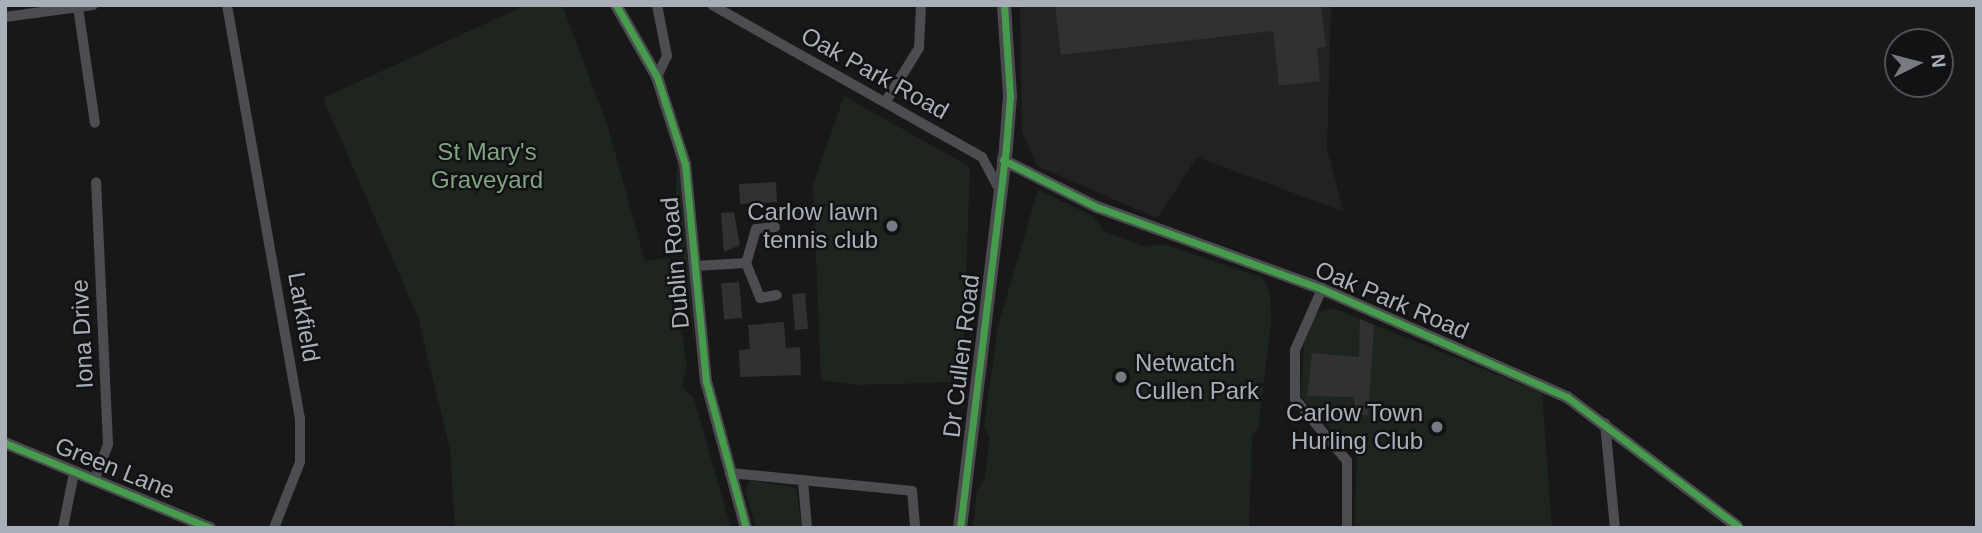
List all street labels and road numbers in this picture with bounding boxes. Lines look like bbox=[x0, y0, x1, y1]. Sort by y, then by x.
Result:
street label: Oak Park Road bbox=[796, 21, 954, 125]
street label: Dublin Road bbox=[655, 196, 695, 330]
street label: Oak Park Road bbox=[1311, 255, 1473, 345]
street label: Larkfield bbox=[282, 270, 326, 364]
street label: Dr Cullen Road bbox=[937, 273, 985, 439]
street label: Iona Drive bbox=[65, 279, 99, 389]
street label: Green Lane bbox=[51, 431, 179, 505]

